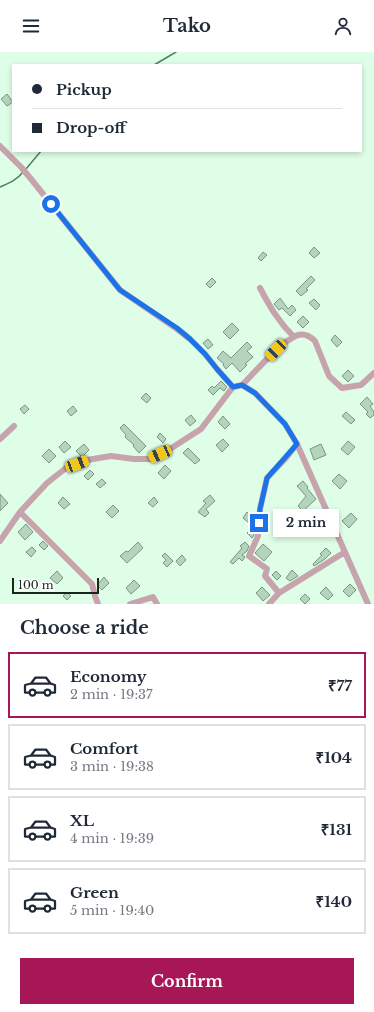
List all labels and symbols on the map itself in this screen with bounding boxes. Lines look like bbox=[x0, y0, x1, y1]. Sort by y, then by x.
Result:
route start bbox=[42, 195, 60, 213]
car bbox=[263, 337, 289, 363]
car bbox=[147, 444, 173, 464]
car bbox=[64, 454, 90, 474]
callout: 2 min bbox=[273, 509, 339, 537]
route end bbox=[250, 514, 268, 532]
scale bar bbox=[12, 576, 99, 595]

